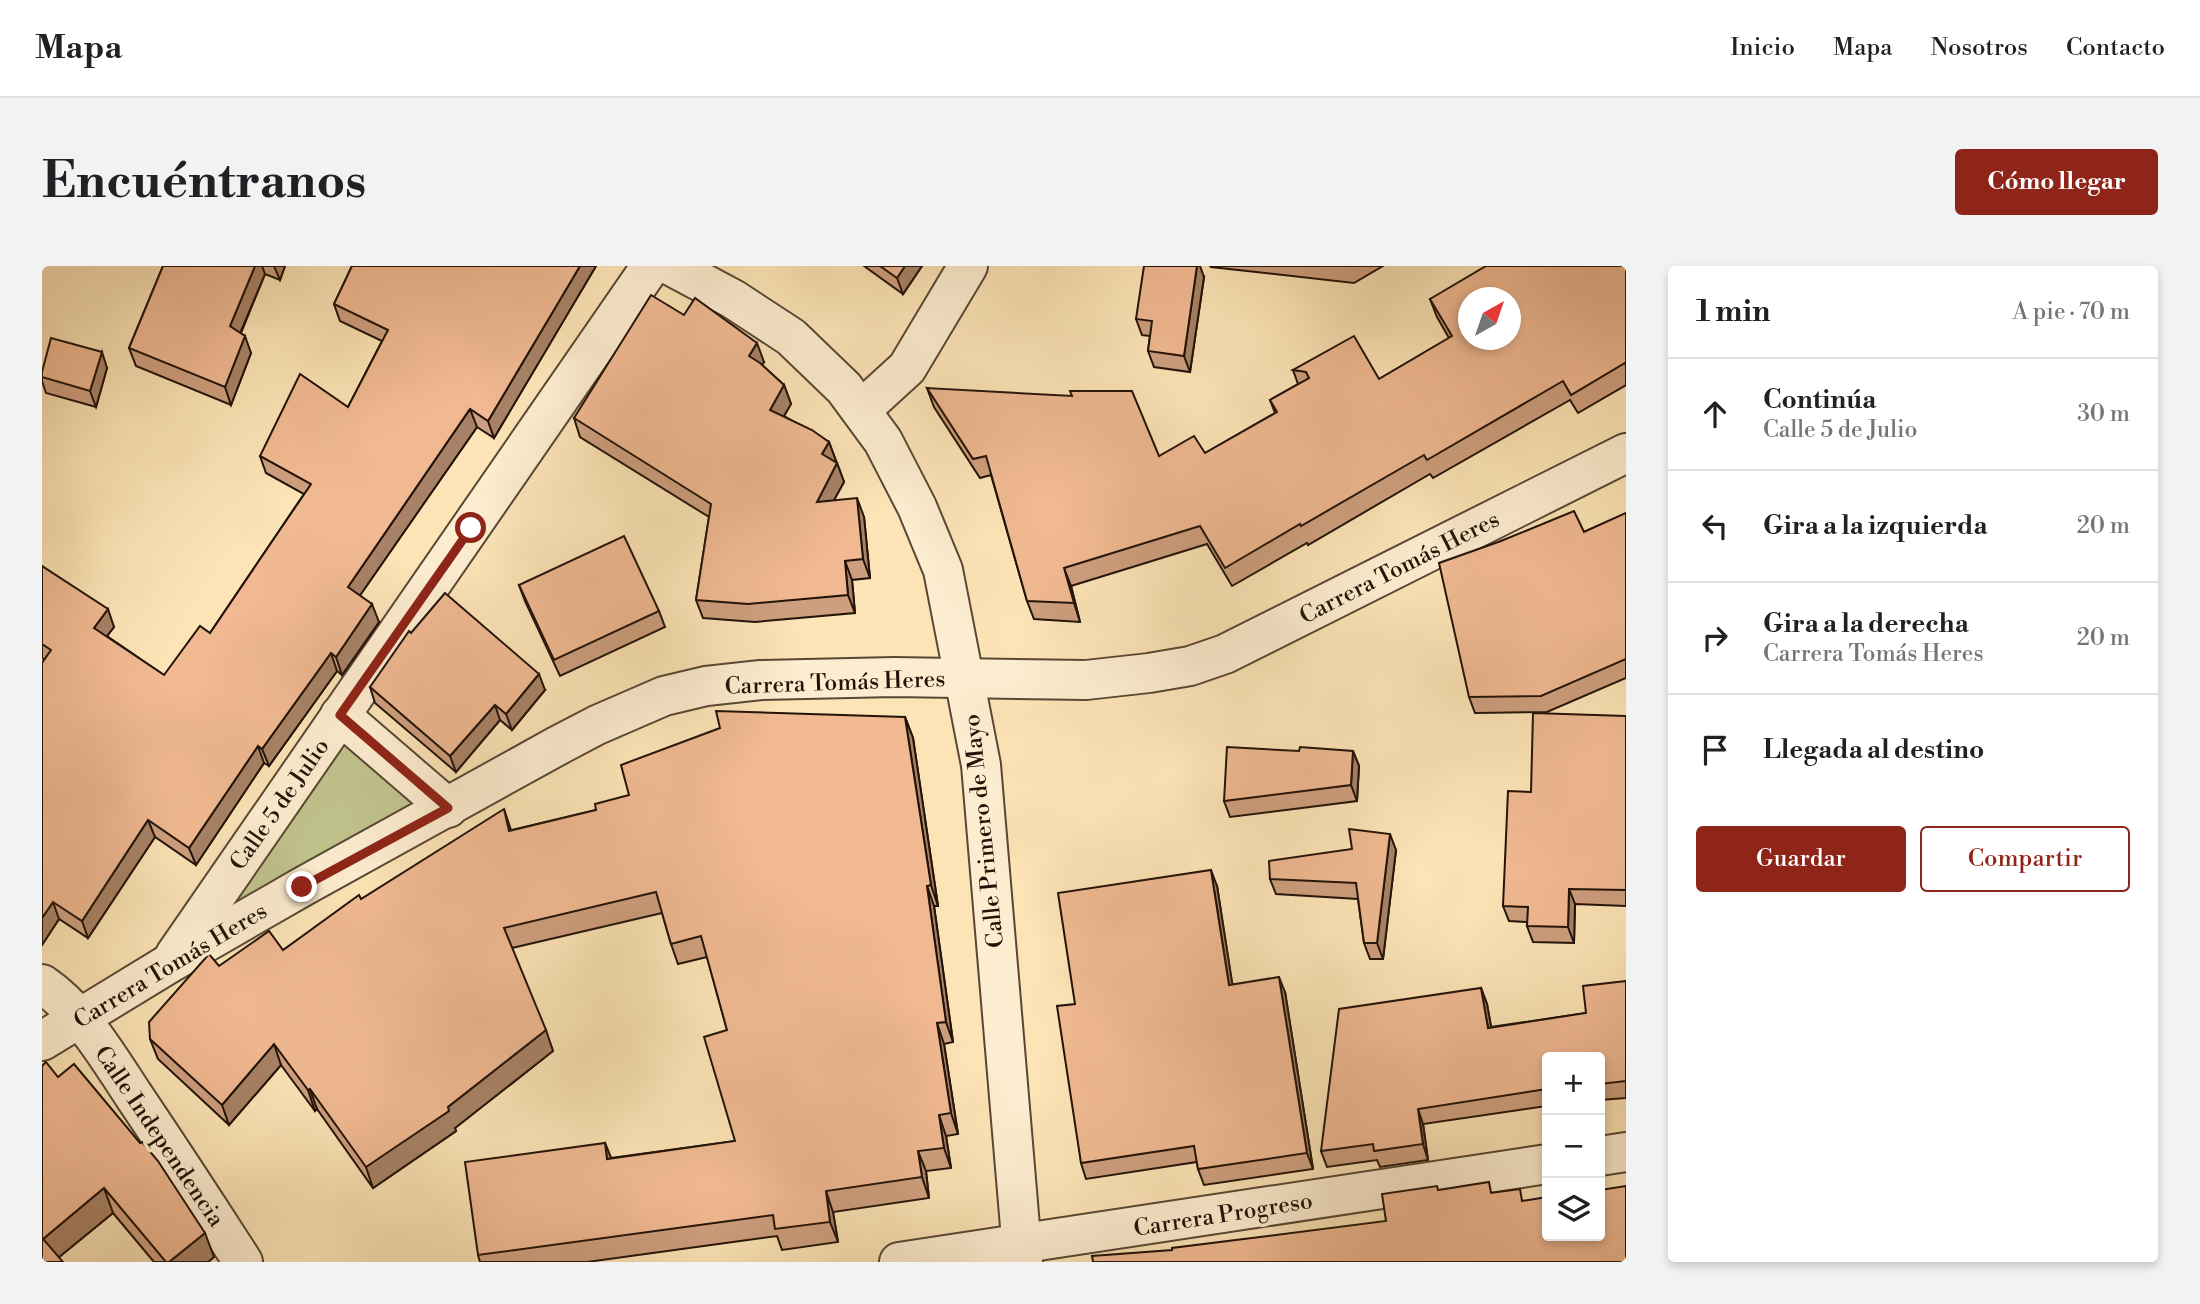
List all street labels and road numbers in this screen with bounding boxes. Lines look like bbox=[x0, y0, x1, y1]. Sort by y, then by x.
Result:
street label: Carrera Tomás Heres bbox=[1295, 505, 1504, 630]
street label: Carrera Tomás Heres bbox=[724, 665, 946, 701]
street label: Calle Primero de Mayo bbox=[958, 713, 1010, 949]
street label: Calle 5 de Julio bbox=[224, 733, 336, 876]
street label: Carrera Tomás Heres bbox=[69, 897, 272, 1035]
street label: Calle Independencia bbox=[88, 1041, 230, 1233]
street label: Carrera Progreso bbox=[1132, 1187, 1315, 1243]

